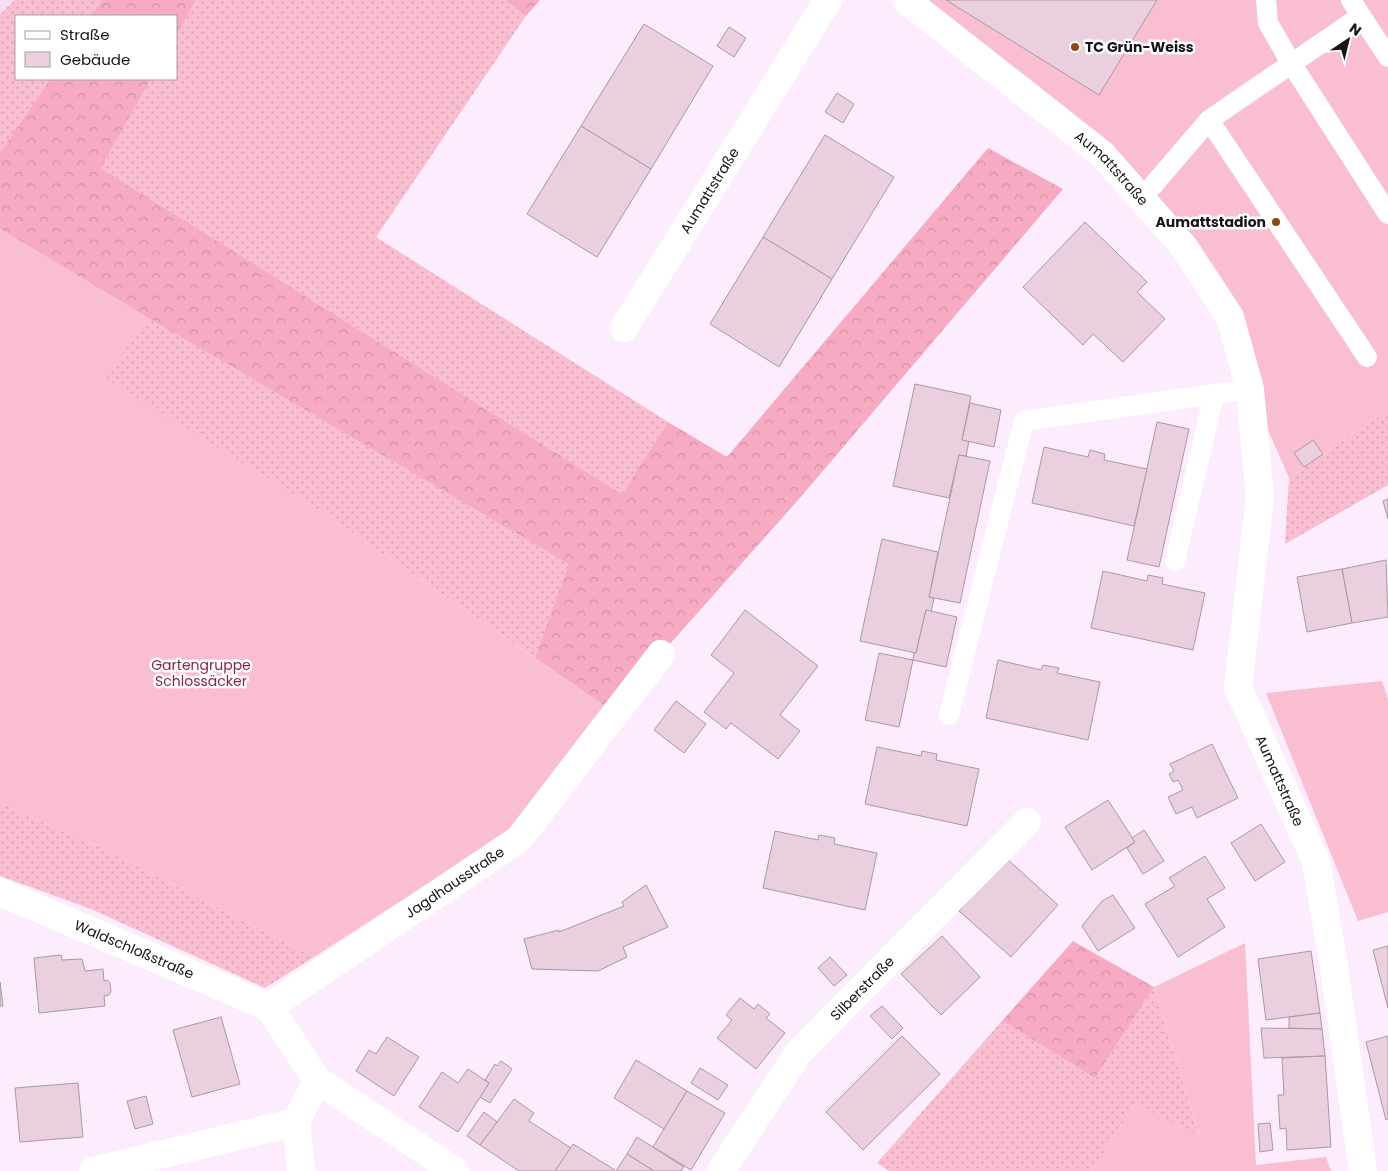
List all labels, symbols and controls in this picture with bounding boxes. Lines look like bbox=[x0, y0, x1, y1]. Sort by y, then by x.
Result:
legend bbox=[15, 15, 178, 80]
north arrow bbox=[1323, 15, 1373, 65]
text: N bbox=[1345, 18, 1366, 41]
text: Straße bbox=[60, 24, 110, 45]
place label: TC Grün-Weiss bbox=[1085, 37, 1194, 57]
marker: TC Grün-Weiss bbox=[1069, 41, 1081, 53]
text: Gebäude bbox=[60, 49, 130, 70]
street label: Aumattstraße bbox=[1071, 126, 1153, 210]
street label: Aumattstraße bbox=[675, 143, 744, 237]
place label: Aumattstadion bbox=[1156, 212, 1266, 232]
marker: Aumattstadion bbox=[1270, 216, 1282, 228]
park label: Gartengruppe Schlossäcker bbox=[151, 655, 251, 691]
street label: Aumattstraße bbox=[1251, 732, 1309, 830]
street label: Jagdhausstraße bbox=[401, 841, 509, 923]
street label: Waldschloßstraße bbox=[71, 915, 197, 984]
street label: Silberstraße bbox=[826, 951, 899, 1025]

